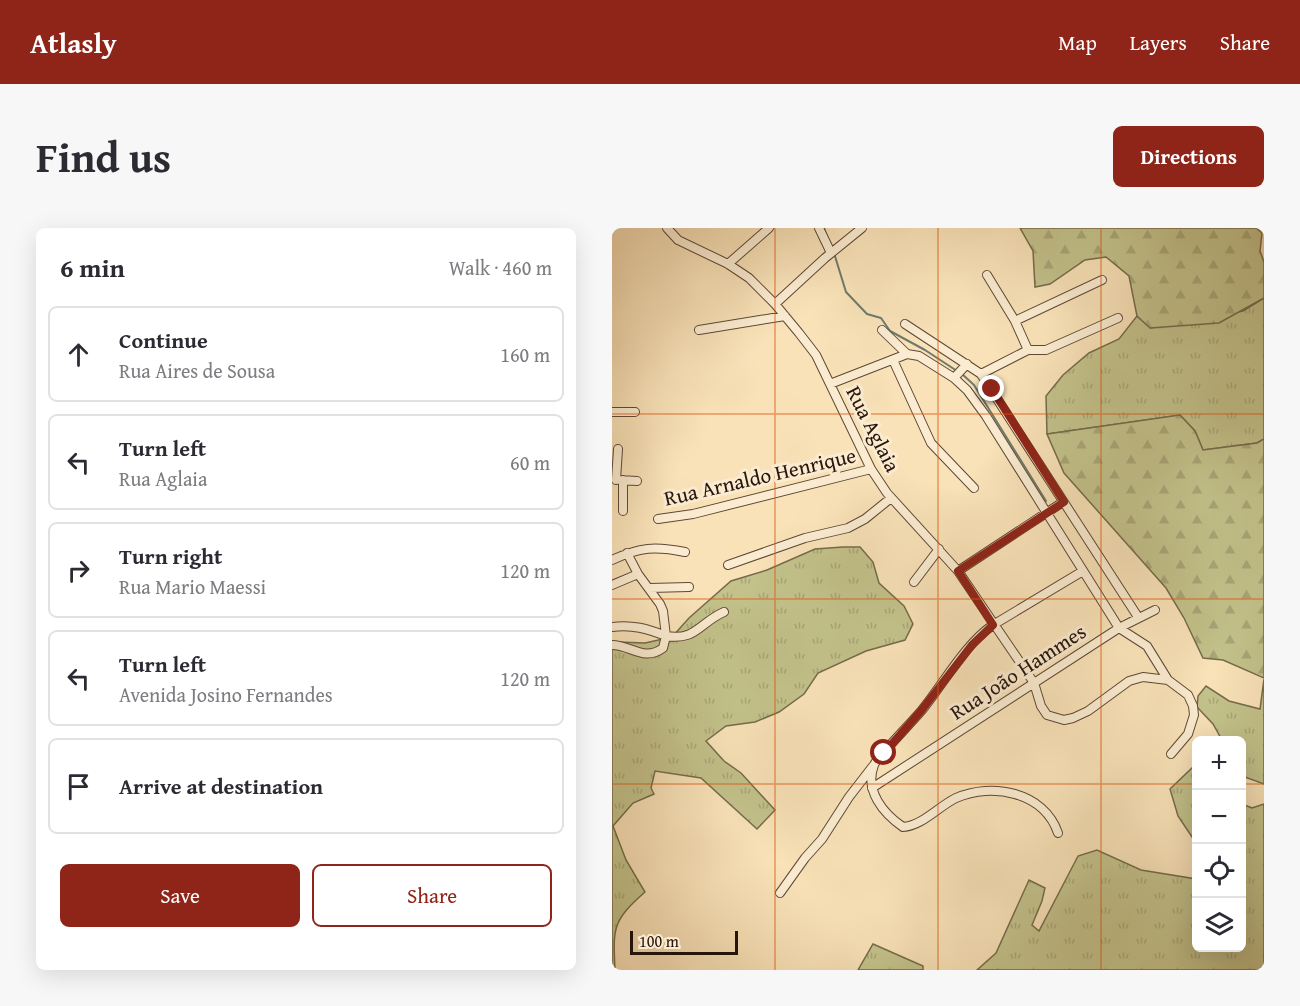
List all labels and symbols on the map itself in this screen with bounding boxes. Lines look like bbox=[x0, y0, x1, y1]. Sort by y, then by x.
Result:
route end bbox=[978, 375, 1004, 401]
street label: Rua Aglaia bbox=[839, 380, 908, 477]
street label: Rua Arnaldo Henrique bbox=[661, 439, 859, 514]
street label: Rua João Hammes bbox=[943, 616, 1092, 727]
route start bbox=[870, 739, 896, 765]
scale bar bbox=[630, 928, 738, 956]

